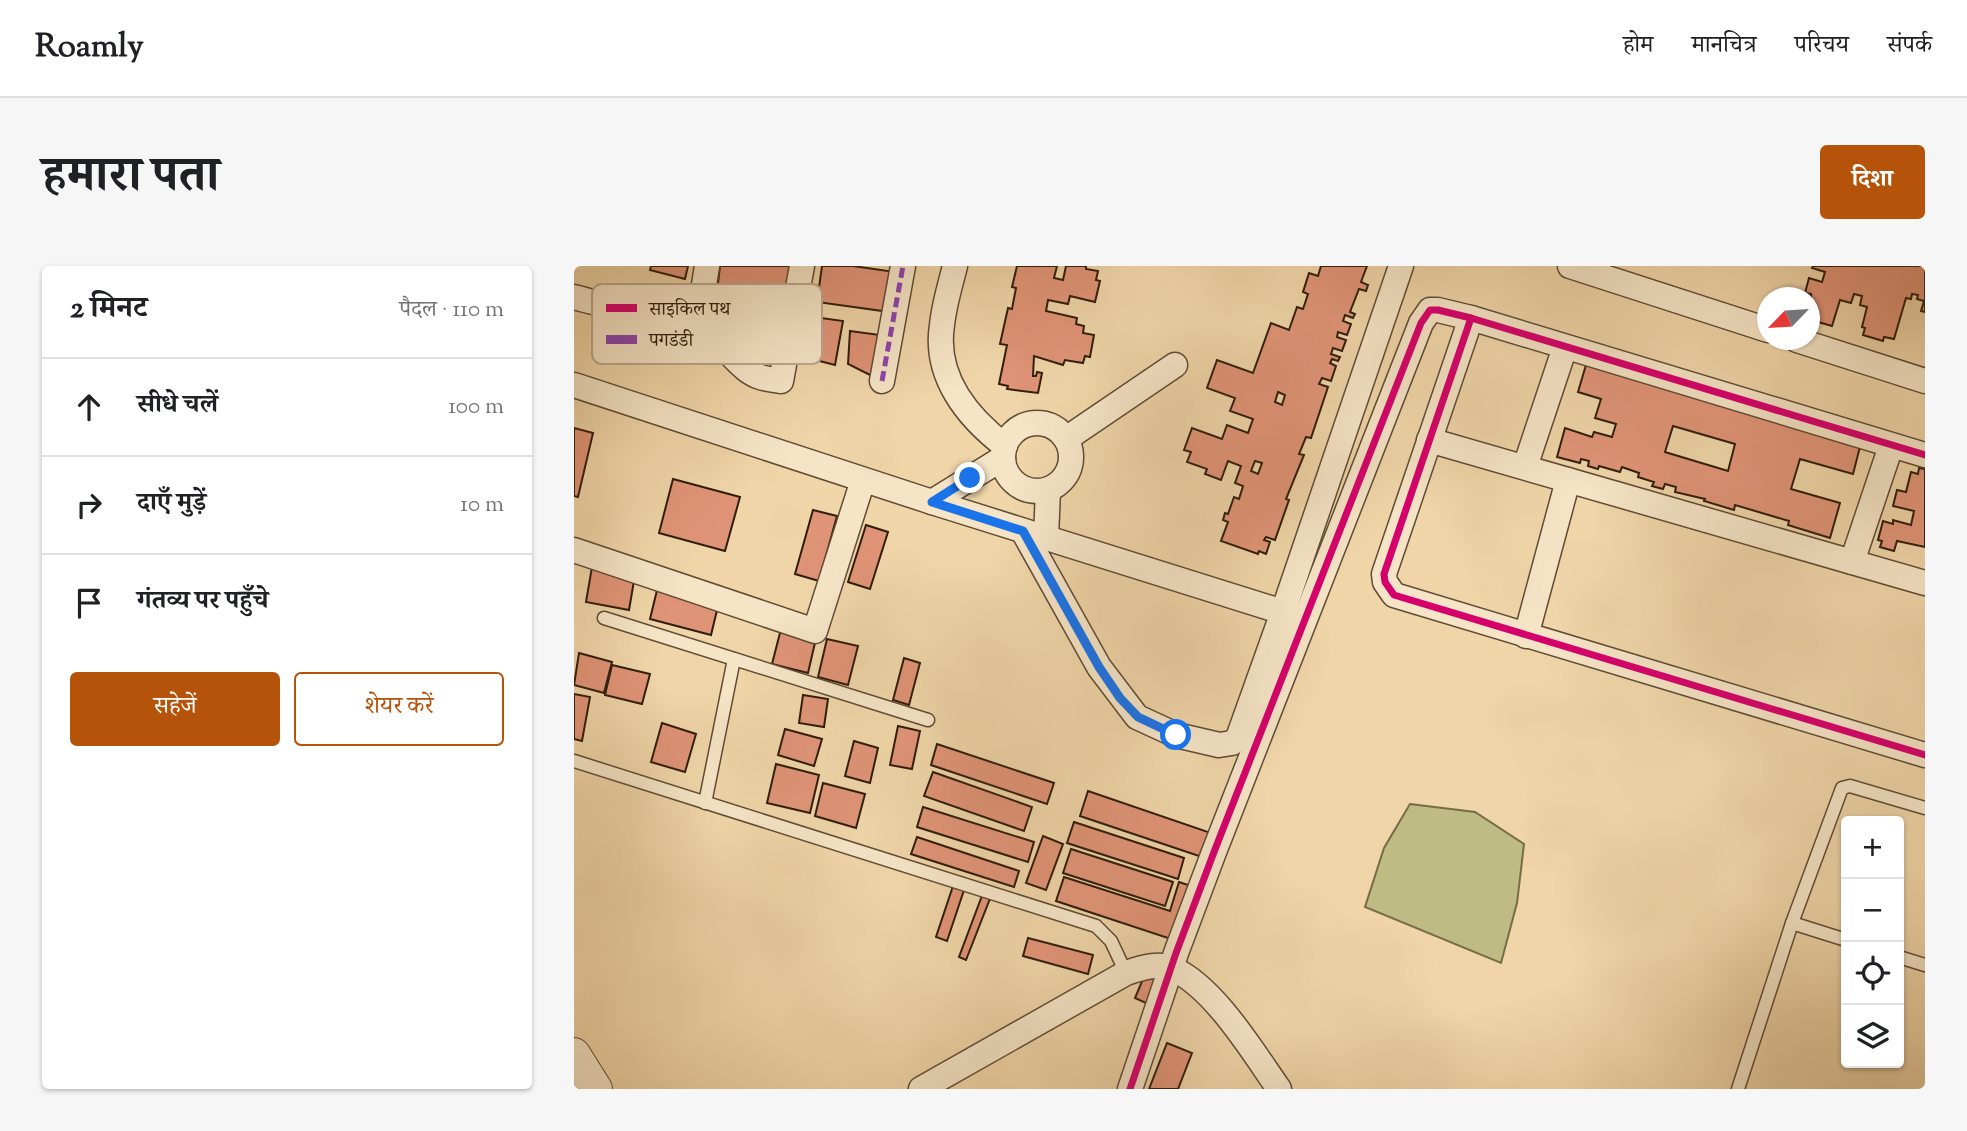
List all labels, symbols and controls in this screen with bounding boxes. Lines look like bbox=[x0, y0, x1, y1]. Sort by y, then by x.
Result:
text: Roamly bbox=[35, 24, 144, 72]
text: होम bbox=[1623, 29, 1653, 63]
text: मानचित्र bbox=[1691, 29, 1757, 63]
text: परिचय bbox=[1795, 29, 1849, 63]
text: संपर्क bbox=[1887, 29, 1932, 63]
text: हमारा पता bbox=[42, 143, 219, 213]
button: दिशा bbox=[1820, 145, 1925, 219]
legend bbox=[592, 284, 822, 364]
north arrow bbox=[1757, 287, 1820, 350]
text: 2 मिनट bbox=[70, 288, 147, 331]
text: पैदल · 110 m bbox=[399, 294, 504, 327]
text: साइकिल पथ bbox=[648, 297, 731, 324]
text: पगडंडी bbox=[648, 328, 694, 355]
text: सीधे चलें bbox=[137, 387, 218, 424]
icon: ahead bbox=[70, 388, 108, 426]
text: 100 m bbox=[448, 391, 504, 424]
route end bbox=[954, 462, 985, 493]
text: दाएँ मुड़ें bbox=[137, 485, 206, 522]
icon: right bbox=[70, 486, 108, 524]
text: 10 m bbox=[460, 489, 504, 522]
text: गंतव्य पर पहुँचे bbox=[137, 583, 268, 620]
icon: arrive bbox=[70, 584, 108, 622]
button: सहेजें bbox=[70, 672, 280, 746]
button: शेयर करें bbox=[294, 672, 504, 746]
route start bbox=[1160, 719, 1191, 750]
map controls bbox=[1841, 816, 1904, 1068]
button: + bbox=[1841, 816, 1904, 879]
button: − bbox=[1841, 879, 1904, 942]
button: locate bbox=[1841, 942, 1904, 1005]
button: layers bbox=[1841, 1005, 1904, 1068]

